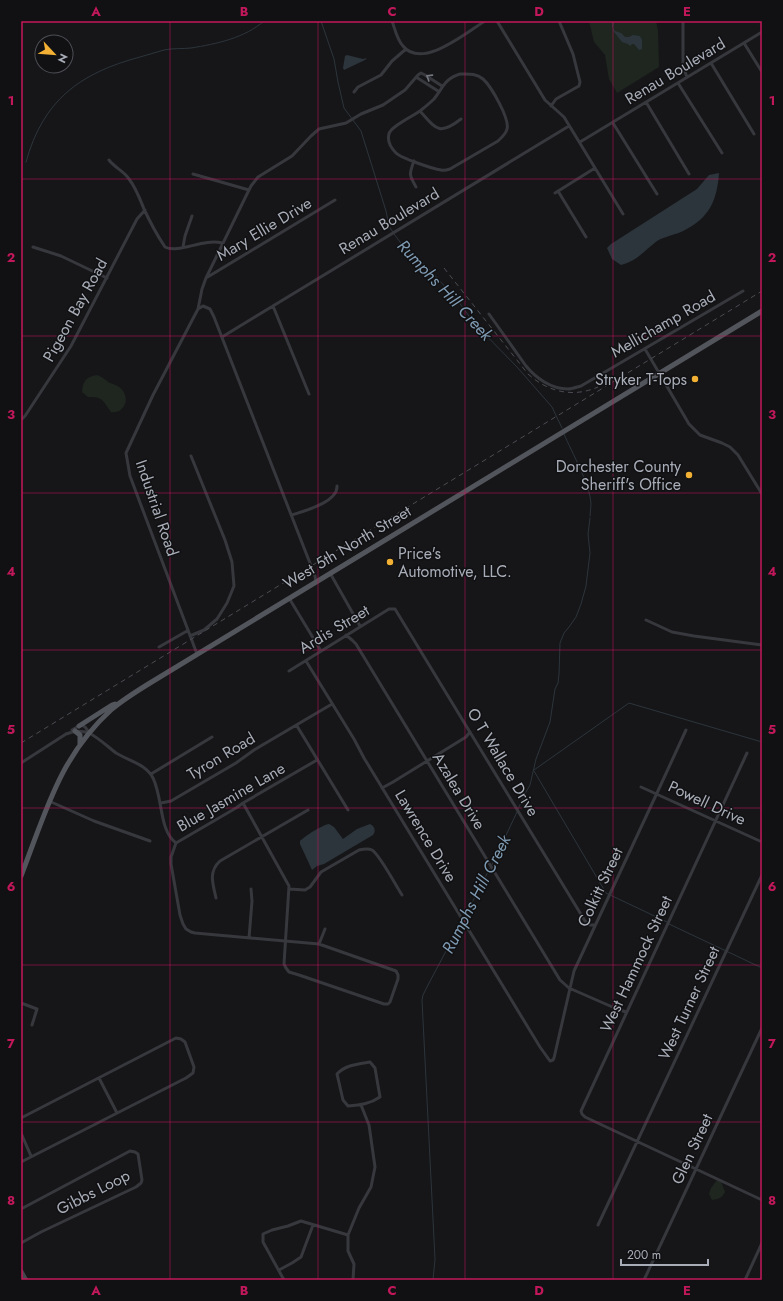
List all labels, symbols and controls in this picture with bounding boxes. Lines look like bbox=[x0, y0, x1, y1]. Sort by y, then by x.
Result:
text: A bbox=[90, 2, 101, 21]
text: B bbox=[240, 2, 249, 21]
text: C bbox=[387, 2, 397, 21]
text: D bbox=[534, 2, 544, 21]
text: E bbox=[683, 2, 691, 21]
street label: Renau Boulevard bbox=[620, 32, 730, 110]
north arrow bbox=[34, 34, 74, 74]
text: N bbox=[54, 51, 72, 66]
one-way arrow bbox=[426, 75, 433, 82]
text: 1 bbox=[8, 91, 14, 110]
text: 1 bbox=[769, 91, 775, 110]
street label: Renau Boulevard bbox=[334, 182, 444, 260]
street label: Mary Ellie Drive bbox=[212, 191, 316, 267]
water label: Rumphs Hill Creek bbox=[392, 234, 499, 346]
text: 2 bbox=[7, 248, 15, 267]
text: 2 bbox=[768, 248, 776, 267]
street label: Pigeon Bay Road bbox=[37, 254, 113, 366]
street label: Mellichamp Road bbox=[606, 285, 720, 363]
place label: Stryker T-Tops bbox=[595, 368, 687, 391]
marker: Stryker T-Tops bbox=[690, 374, 700, 384]
text: 3 bbox=[7, 405, 15, 424]
text: 3 bbox=[768, 405, 776, 424]
place label: Dorchester County Sheriff's Office bbox=[556, 455, 682, 496]
street label: Industrial Road bbox=[130, 457, 184, 559]
marker: Dorchester County Sheriff's Office bbox=[684, 470, 694, 480]
street label: West 5th North Street bbox=[279, 500, 416, 594]
place label: Price's Automotive, LLC. bbox=[398, 542, 512, 583]
marker: Price's Automotive, LLC. bbox=[385, 557, 395, 567]
text: 4 bbox=[6, 562, 16, 581]
text: 4 bbox=[767, 562, 777, 581]
street label: Ardis Street bbox=[294, 599, 374, 659]
street label: O T Wallace Drive bbox=[461, 703, 545, 821]
text: 5 bbox=[7, 720, 15, 739]
text: 5 bbox=[768, 720, 776, 739]
street label: Tyron Road bbox=[183, 727, 259, 785]
street label: Azalea Drive bbox=[427, 748, 491, 834]
street label: Blue Jasmine Lane bbox=[173, 757, 289, 837]
street label: Powell Drive bbox=[664, 775, 750, 831]
street label: Lawrence Drive bbox=[389, 786, 463, 886]
water label: Rumphs Hill Creek bbox=[436, 830, 517, 958]
street label: Colkitt Street bbox=[572, 843, 629, 930]
text: 6 bbox=[7, 877, 16, 896]
text: 6 bbox=[768, 877, 777, 896]
street label: West Hammock Street bbox=[594, 892, 678, 1036]
street label: West Turner Street bbox=[653, 942, 725, 1064]
text: 7 bbox=[7, 1034, 15, 1053]
text: 7 bbox=[768, 1034, 776, 1053]
street label: Glen Street bbox=[666, 1110, 718, 1188]
street label: Gibbs Loop bbox=[52, 1164, 134, 1220]
text: 8 bbox=[7, 1191, 15, 1210]
text: 8 bbox=[768, 1191, 776, 1210]
scale bar bbox=[621, 1241, 708, 1267]
text: 200 m bbox=[627, 1246, 661, 1264]
text: A bbox=[90, 1281, 101, 1300]
text: B bbox=[240, 1281, 249, 1300]
text: C bbox=[387, 1281, 397, 1300]
text: D bbox=[534, 1281, 544, 1300]
text: E bbox=[683, 1281, 691, 1300]

